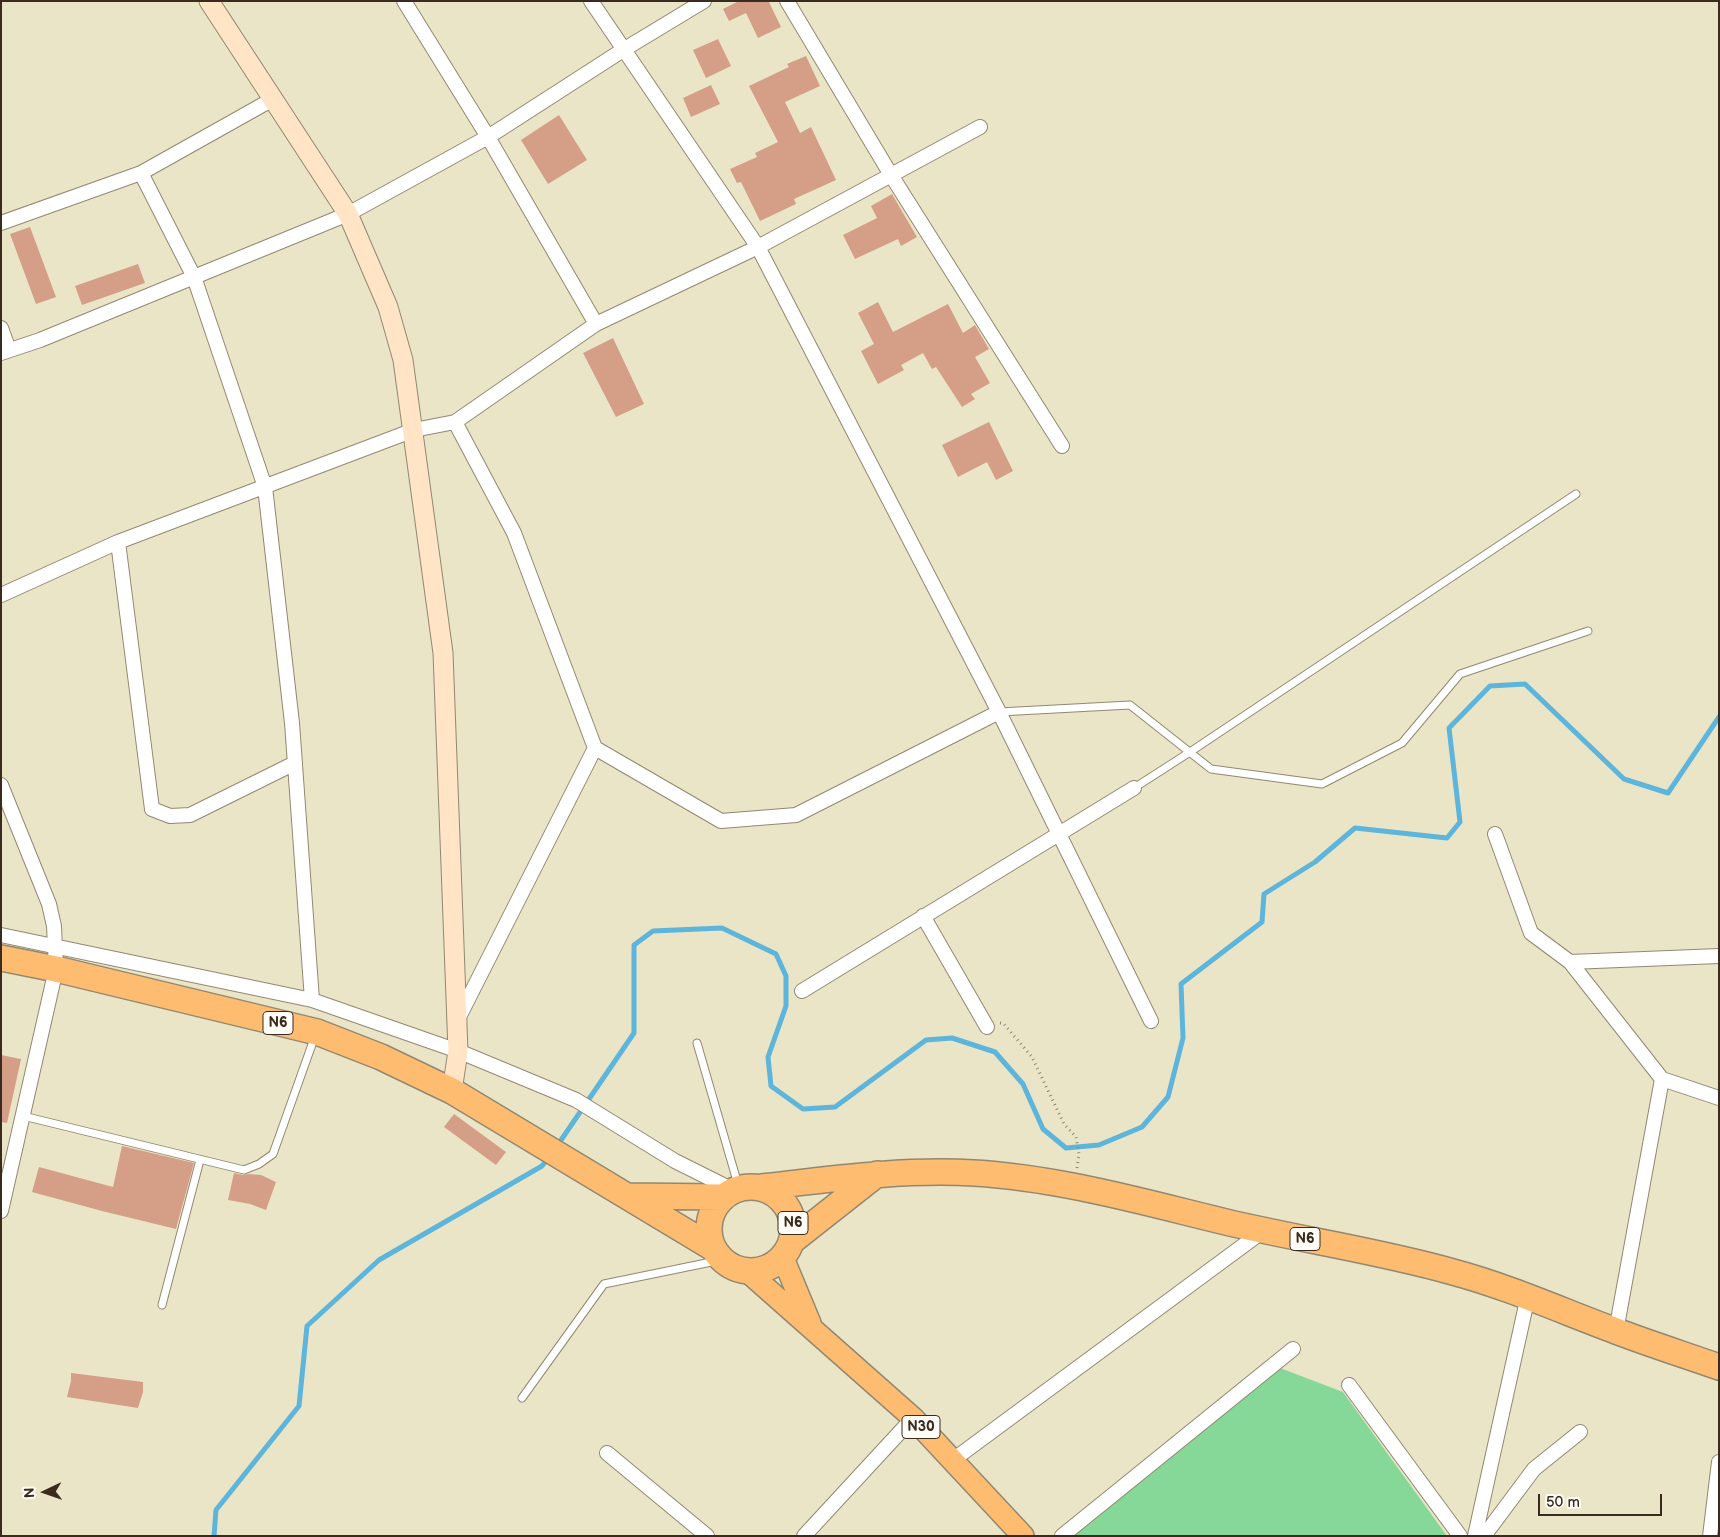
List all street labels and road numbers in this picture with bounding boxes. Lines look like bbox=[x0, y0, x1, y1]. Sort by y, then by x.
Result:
road number: N6 bbox=[263, 1011, 293, 1034]
road number: N6 bbox=[778, 1212, 808, 1234]
road number: N6 bbox=[1290, 1228, 1320, 1250]
road number: N30 bbox=[902, 1415, 940, 1438]

